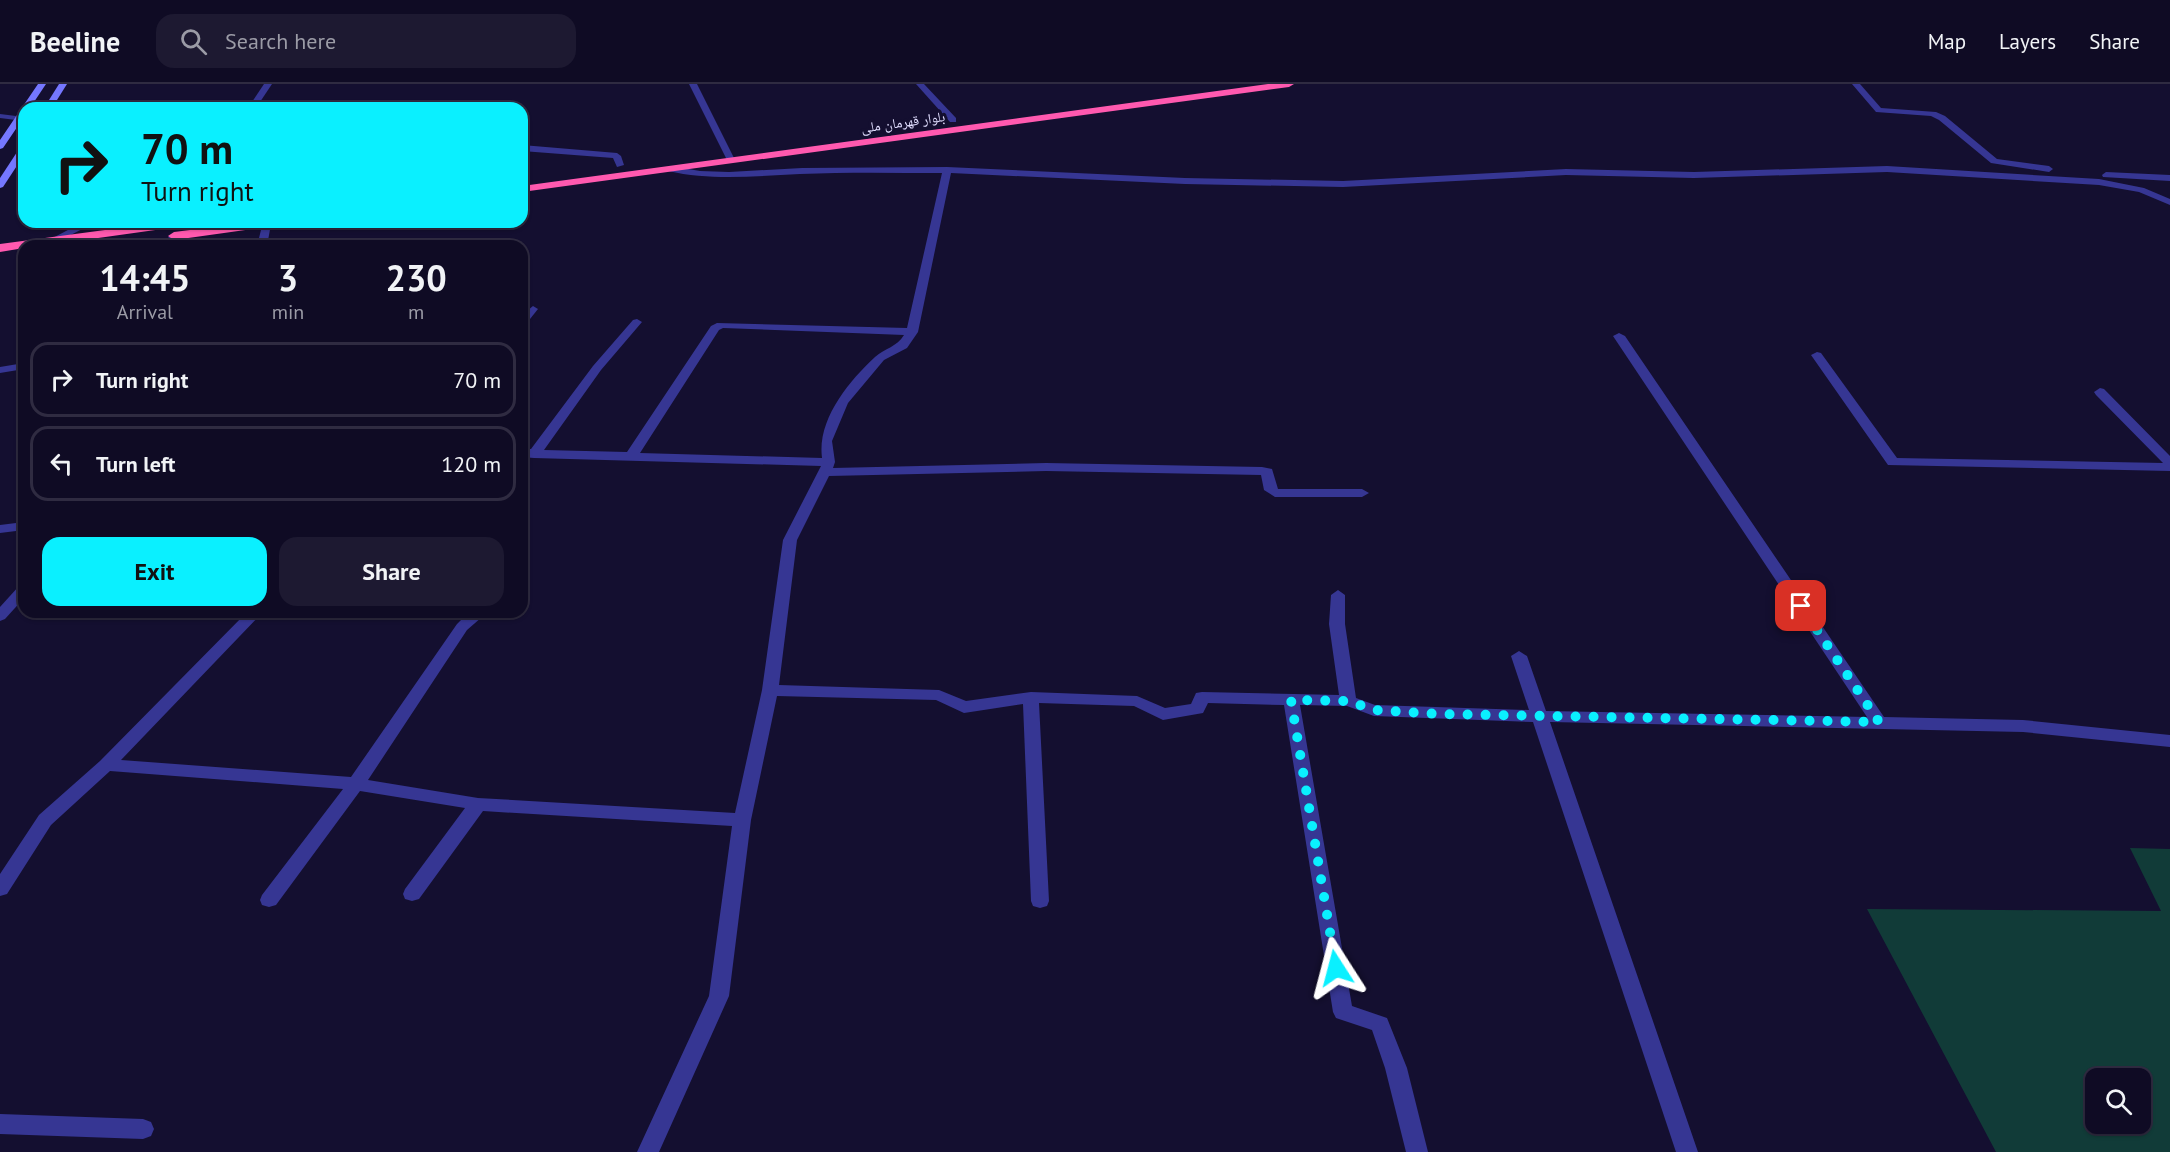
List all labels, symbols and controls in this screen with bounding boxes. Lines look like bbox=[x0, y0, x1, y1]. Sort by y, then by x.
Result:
search box bbox=[156, 14, 576, 68]
text: Beeline bbox=[30, 23, 120, 60]
icon: search bbox=[177, 25, 210, 58]
text: Search here bbox=[225, 27, 336, 55]
text: Map bbox=[1928, 28, 1966, 55]
text: Layers bbox=[1999, 28, 2056, 55]
text: Share bbox=[2089, 28, 2140, 55]
street label: بلوار قهرمان ملی bbox=[860, 107, 946, 137]
text: 70 m bbox=[141, 121, 233, 176]
icon: right bbox=[42, 126, 120, 204]
text: Turn right bbox=[141, 174, 254, 208]
text: 14:45 bbox=[99, 254, 191, 301]
text: 3 bbox=[278, 254, 298, 301]
text: 230 bbox=[386, 254, 447, 301]
text: Arrival bbox=[117, 299, 173, 325]
text: min bbox=[272, 299, 304, 325]
text: m bbox=[408, 299, 424, 325]
icon: right bbox=[45, 363, 78, 396]
text: Turn right bbox=[96, 366, 188, 394]
text: 70 m bbox=[453, 366, 501, 394]
icon: left bbox=[45, 447, 78, 480]
text: Turn left bbox=[96, 450, 176, 478]
text: 120 m bbox=[441, 450, 501, 478]
button: Exit bbox=[42, 537, 267, 606]
button: Share bbox=[279, 537, 504, 606]
pin bbox=[1775, 580, 1826, 631]
icon: arrive bbox=[1784, 589, 1817, 622]
position arrow bbox=[1304, 936, 1368, 1000]
map controls bbox=[2085, 1068, 2151, 1134]
button: search bbox=[2085, 1068, 2151, 1134]

